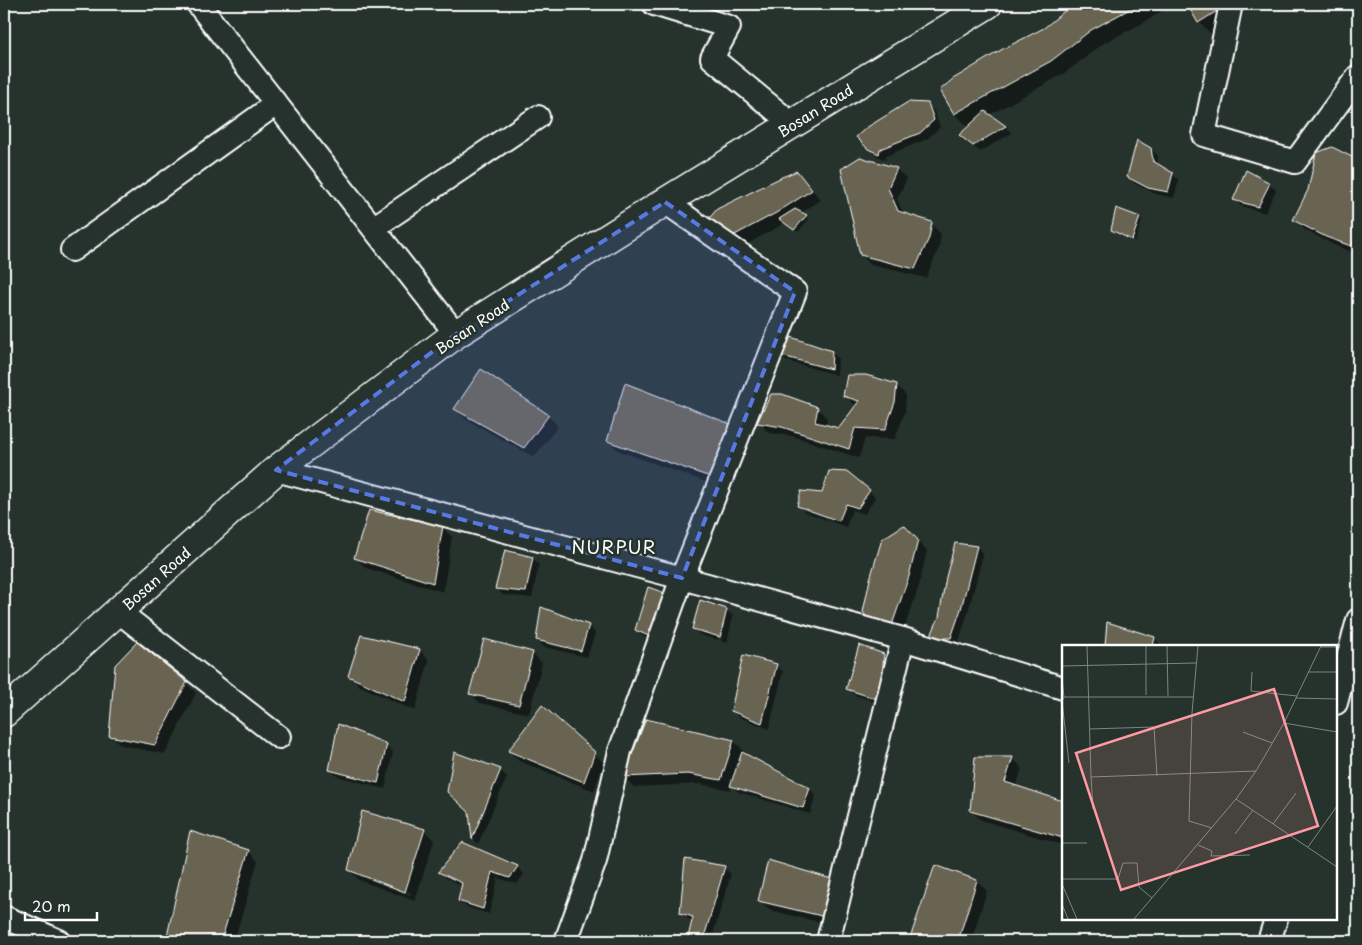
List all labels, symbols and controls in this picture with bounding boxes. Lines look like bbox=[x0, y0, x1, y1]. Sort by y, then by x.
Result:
street label: Bosan Road bbox=[773, 78, 857, 142]
street label: Bosan Road bbox=[430, 293, 514, 359]
district label: NURPUR bbox=[571, 533, 657, 560]
street label: Bosan Road bbox=[117, 541, 195, 615]
inset map bbox=[1062, 645, 1337, 920]
scale bar bbox=[25, 890, 98, 922]
text: 20 m bbox=[32, 894, 71, 917]

